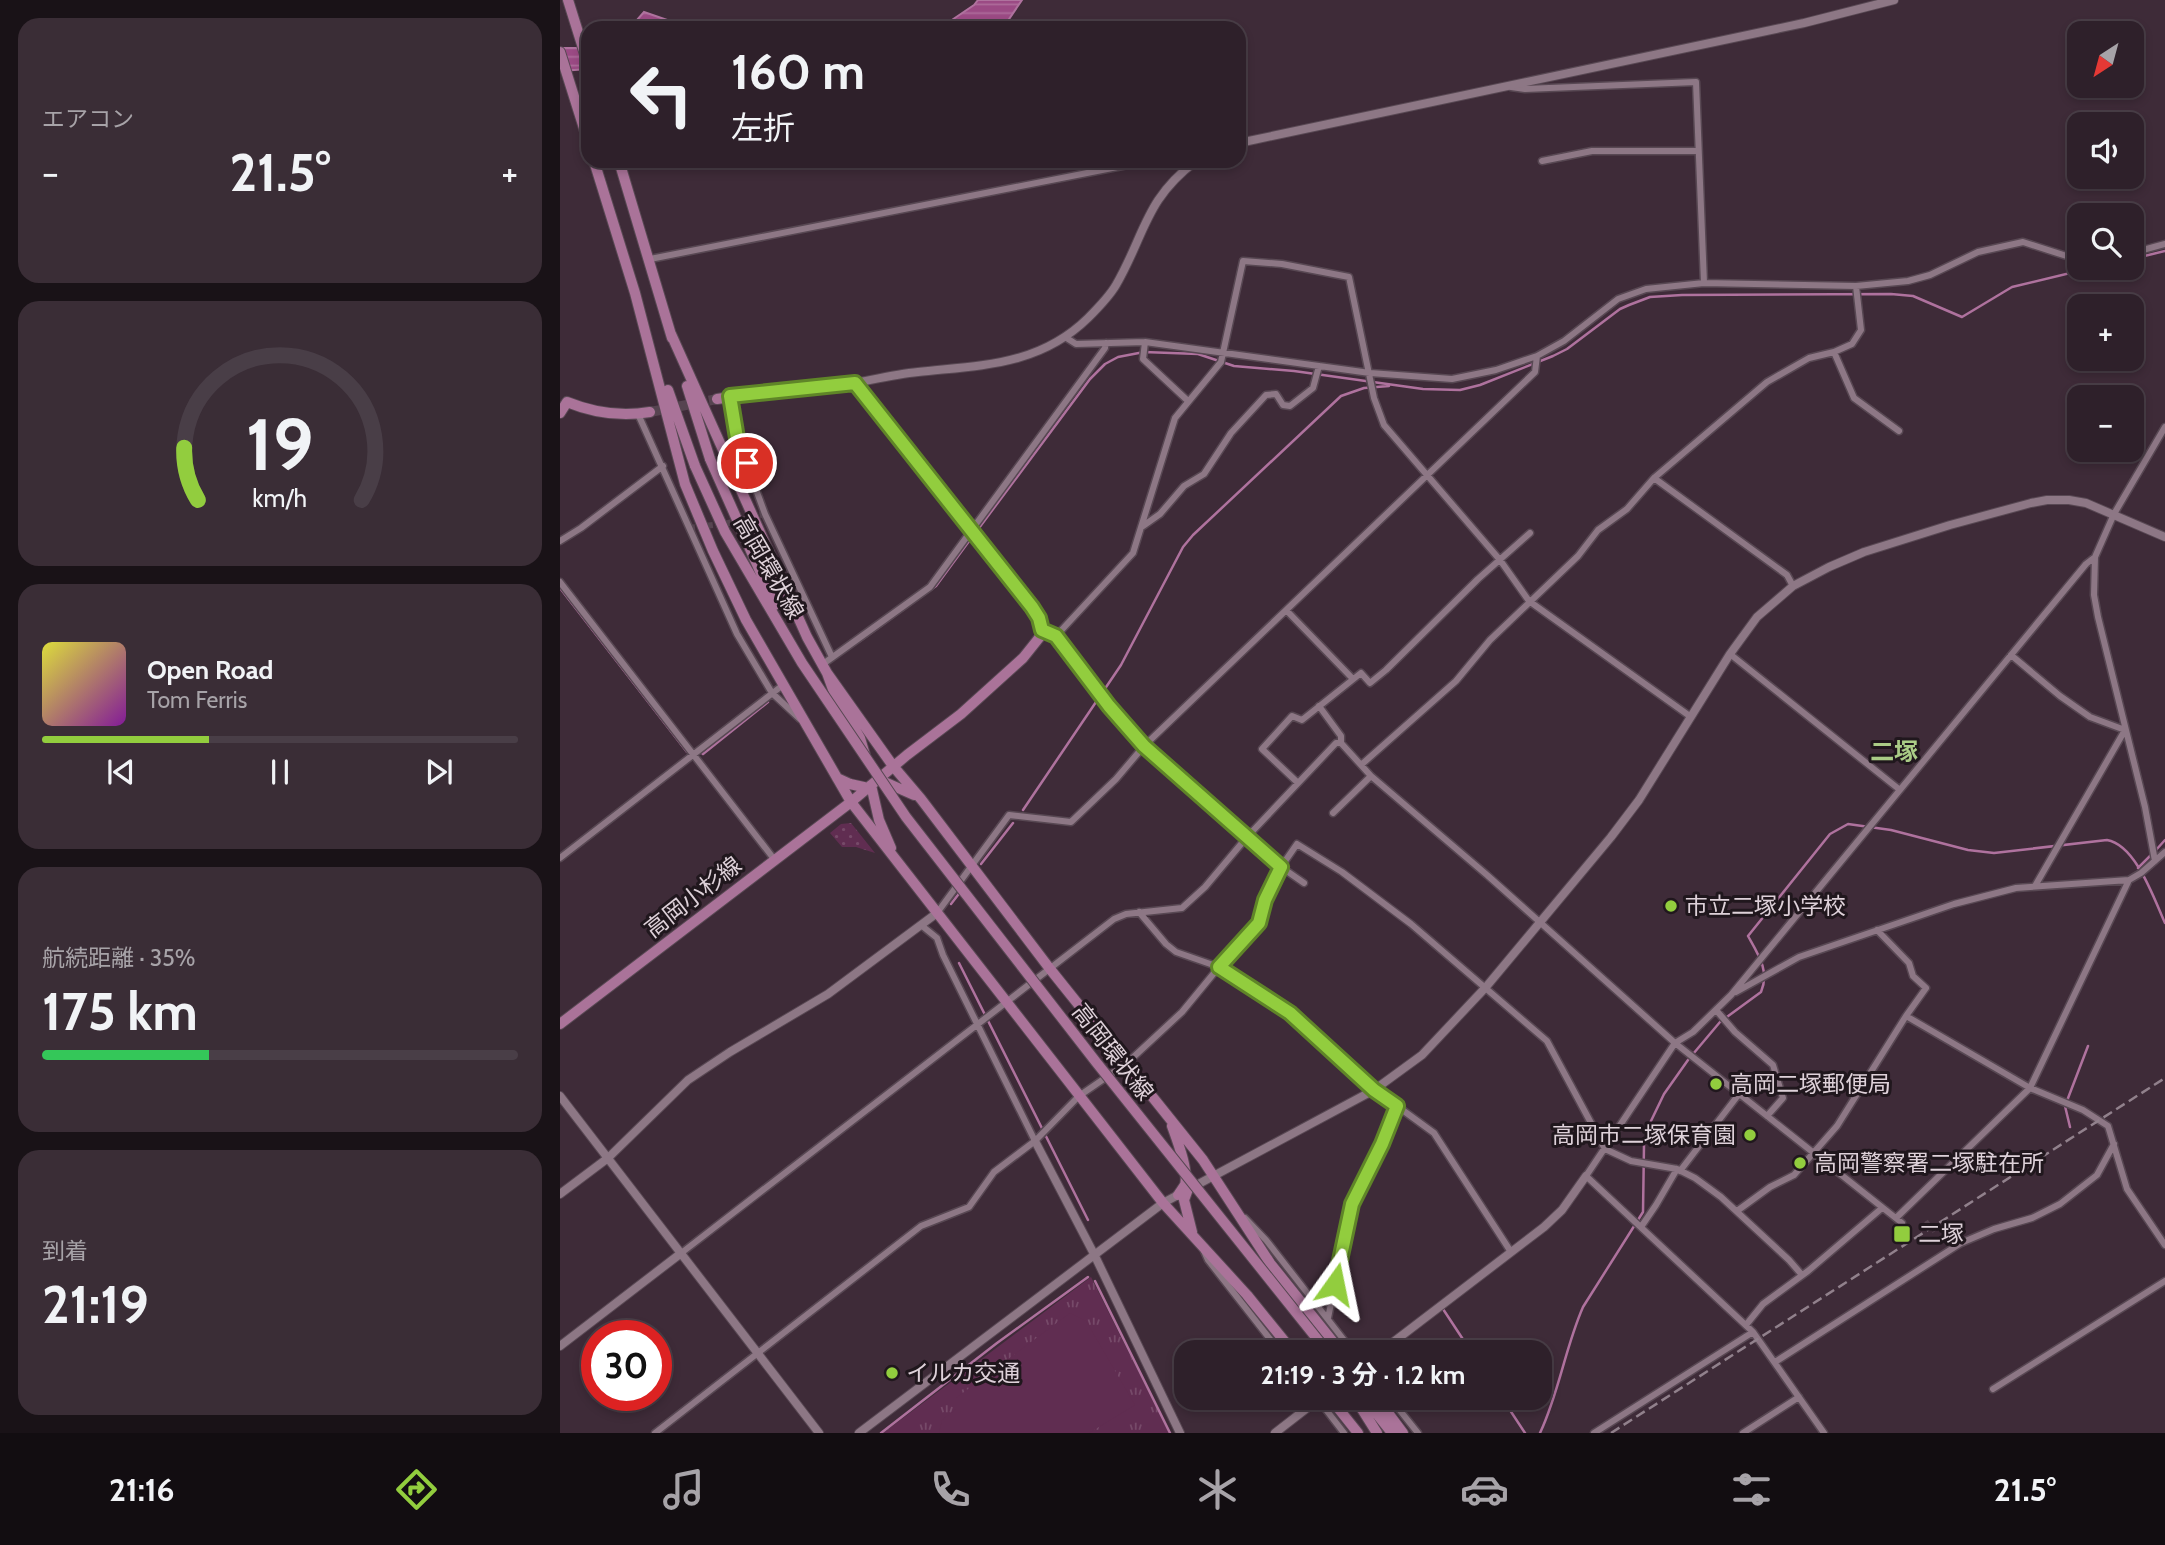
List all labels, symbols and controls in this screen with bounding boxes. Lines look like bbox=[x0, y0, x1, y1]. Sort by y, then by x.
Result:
north arrow bbox=[2067, 21, 2144, 98]
map controls bbox=[2067, 21, 2144, 462]
text: 160 m bbox=[731, 42, 865, 101]
icon: left bbox=[616, 49, 707, 140]
text: エアコン bbox=[42, 105, 134, 133]
text: 左折 bbox=[731, 108, 795, 147]
button: sound bbox=[2067, 112, 2144, 189]
text: 21.5° bbox=[229, 141, 331, 204]
text: − bbox=[42, 149, 59, 196]
text: + bbox=[501, 149, 518, 196]
button: search bbox=[2067, 203, 2144, 280]
button: + bbox=[2067, 294, 2144, 371]
button: − bbox=[2067, 385, 2144, 462]
text: 19 bbox=[246, 400, 314, 488]
pin bbox=[717, 433, 777, 493]
icon: arrive bbox=[728, 444, 766, 482]
text: km/h bbox=[253, 482, 307, 512]
street label: 高岡環状線 bbox=[728, 510, 810, 624]
text: Open Road bbox=[147, 654, 273, 686]
text: Tom Ferris bbox=[147, 686, 247, 714]
district label: 二塚 bbox=[1870, 737, 1918, 766]
icon: previous bbox=[102, 753, 140, 791]
icon: pause bbox=[261, 753, 299, 791]
icon: next bbox=[420, 753, 458, 791]
street label: 高岡小杉線 bbox=[639, 851, 747, 943]
place label: 市立二塚小学校 bbox=[1685, 892, 1846, 920]
marker: 市立二塚小学校 bbox=[1663, 898, 1679, 914]
text: 航続距離 · 35% bbox=[42, 944, 195, 972]
text: 175 km bbox=[42, 980, 198, 1043]
street label: 高岡環状線 bbox=[1067, 998, 1159, 1106]
place label: 高岡二塚郵便局 bbox=[1730, 1070, 1891, 1098]
marker: 高岡二塚郵便局 bbox=[1708, 1076, 1724, 1092]
place label: 高岡市二塚保育園 bbox=[1552, 1121, 1736, 1149]
marker: 高岡市二塚保育園 bbox=[1742, 1127, 1758, 1143]
place label: 高岡警察署二塚駐在所 bbox=[1814, 1149, 2044, 1177]
marker: 高岡警察署二塚駐在所 bbox=[1792, 1155, 1808, 1171]
place label: 二塚 bbox=[1918, 1220, 1964, 1248]
marker: 二塚 bbox=[1892, 1224, 1912, 1244]
text: 到着 bbox=[42, 1237, 88, 1265]
position arrow bbox=[1298, 1247, 1372, 1321]
text: 21:19 bbox=[42, 1273, 149, 1336]
speed limit sign: 30 bbox=[581, 1320, 672, 1411]
place label: イルカ交通 bbox=[906, 1359, 1020, 1387]
text: 21:19 · 3 分 · 1.2 km bbox=[1261, 1359, 1465, 1391]
marker: イルカ交通 bbox=[884, 1365, 900, 1381]
icon: directions bbox=[392, 1465, 441, 1514]
icon: music bbox=[659, 1465, 708, 1514]
icon: phone bbox=[926, 1465, 975, 1514]
icon: climate bbox=[1193, 1465, 1242, 1514]
icon: car bbox=[1460, 1465, 1509, 1514]
icon: filters bbox=[1727, 1465, 1776, 1514]
text: 21:16 bbox=[109, 1470, 175, 1509]
text: 21.5° bbox=[1994, 1470, 2056, 1509]

